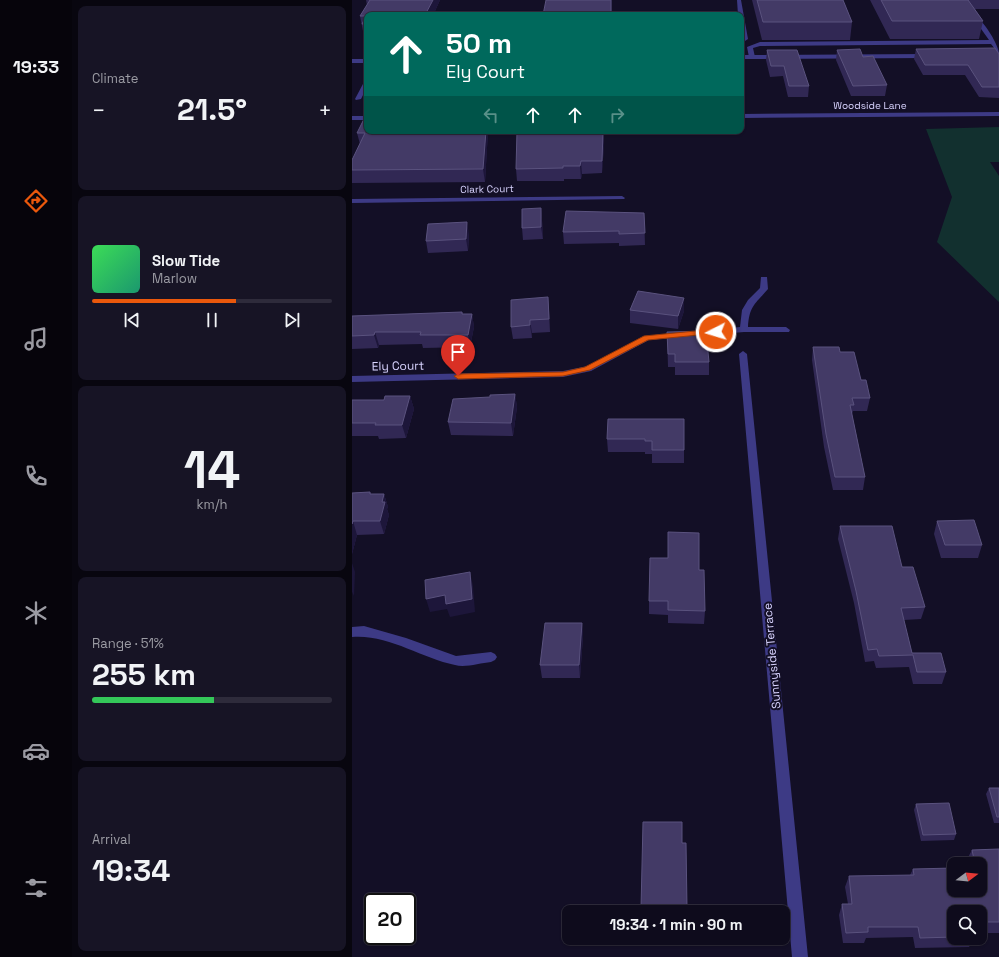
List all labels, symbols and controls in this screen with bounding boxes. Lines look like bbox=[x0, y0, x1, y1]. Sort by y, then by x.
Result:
text: 50 m bbox=[446, 25, 512, 61]
icon: ahead bbox=[380, 28, 432, 80]
text: 19:33 bbox=[13, 55, 59, 78]
text: Ely Court bbox=[446, 60, 525, 83]
text: Climate bbox=[92, 70, 138, 87]
text: 21.5° bbox=[177, 90, 247, 129]
text: − bbox=[92, 96, 106, 124]
text: + bbox=[318, 96, 332, 124]
street label: Woodside Lane bbox=[833, 99, 907, 112]
icon: left bbox=[480, 104, 502, 126]
icon: ahead bbox=[522, 104, 544, 126]
icon: ahead bbox=[564, 104, 586, 126]
icon: right bbox=[606, 104, 628, 126]
street label: Clark Court bbox=[460, 182, 514, 196]
icon: directions bbox=[22, 187, 50, 215]
text: Slow Tide bbox=[152, 251, 220, 270]
text: Marlow bbox=[152, 270, 197, 287]
icon: previous bbox=[121, 309, 143, 331]
icon: pause bbox=[201, 309, 223, 331]
icon: next bbox=[281, 309, 303, 331]
position arrow bbox=[695, 311, 737, 353]
icon: music bbox=[22, 325, 50, 353]
pin bbox=[441, 335, 475, 376]
icon: arrive bbox=[447, 341, 469, 363]
street label: Ely Court bbox=[372, 358, 424, 374]
text: 14 bbox=[184, 437, 240, 503]
icon: phone bbox=[22, 462, 50, 490]
text: km/h bbox=[197, 496, 227, 513]
icon: climate bbox=[22, 599, 50, 627]
street label: Sunnyside Terrace bbox=[759, 602, 785, 710]
text: Range · 51% bbox=[92, 635, 164, 652]
text: 255 km bbox=[92, 655, 196, 694]
icon: car bbox=[22, 737, 50, 765]
text: Arrival bbox=[92, 831, 131, 848]
text: 19:34 bbox=[92, 851, 170, 890]
north arrow bbox=[947, 857, 987, 897]
map controls bbox=[947, 857, 987, 945]
icon: filters bbox=[22, 874, 50, 902]
speed limit sign: 20 bbox=[364, 893, 416, 945]
button: search bbox=[947, 905, 987, 945]
text: 19:34 · 1 min · 90 m bbox=[609, 915, 743, 934]

